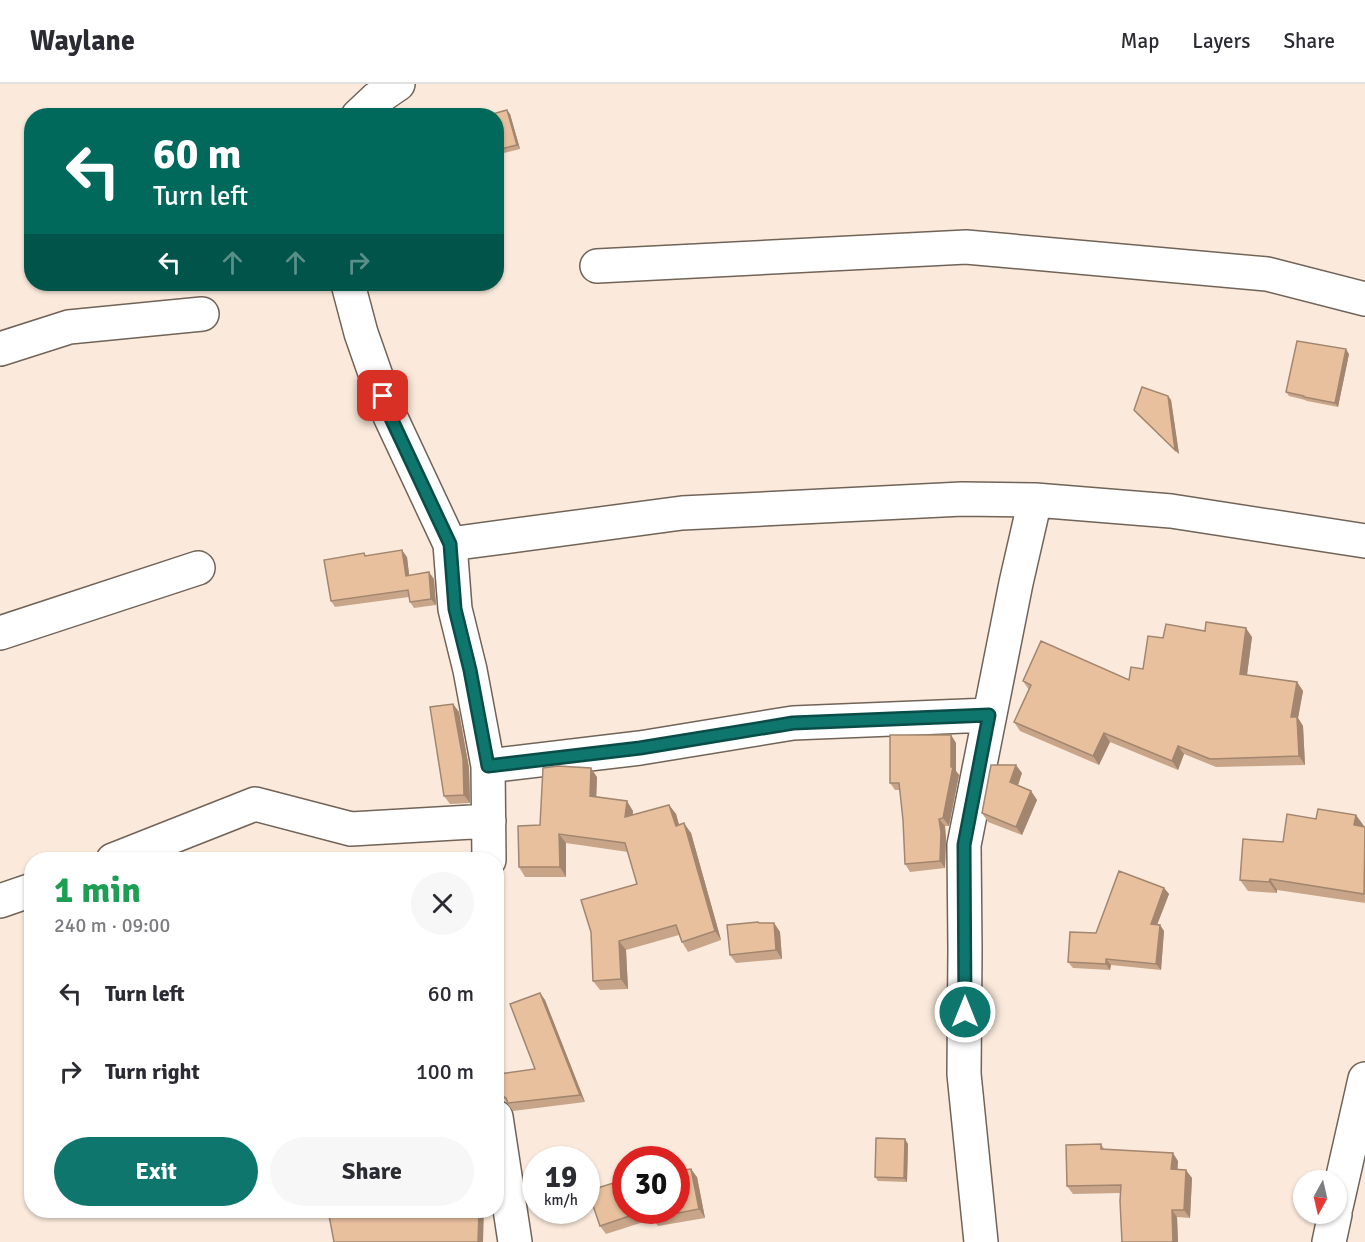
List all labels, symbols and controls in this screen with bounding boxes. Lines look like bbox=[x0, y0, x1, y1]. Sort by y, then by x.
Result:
text: Waylane bbox=[30, 24, 135, 58]
text: Map bbox=[1121, 28, 1159, 54]
text: Layers bbox=[1192, 28, 1250, 54]
text: Share bbox=[1283, 28, 1335, 54]
text: 60 m bbox=[153, 129, 242, 180]
icon: left bbox=[54, 132, 132, 210]
text: Turn left bbox=[153, 180, 248, 213]
icon: left bbox=[153, 246, 186, 279]
icon: ahead bbox=[216, 246, 249, 279]
icon: ahead bbox=[279, 246, 312, 279]
icon: right bbox=[342, 246, 375, 279]
pin bbox=[357, 370, 408, 421]
icon: arrive bbox=[366, 379, 399, 412]
text: 1 min bbox=[54, 868, 141, 913]
button: close bbox=[411, 872, 474, 935]
text: 240 m · 09:00 bbox=[54, 913, 170, 938]
icon: left bbox=[54, 977, 87, 1010]
text: Turn left bbox=[105, 980, 185, 1007]
text: 60 m bbox=[428, 980, 474, 1007]
position arrow bbox=[933, 980, 997, 1044]
icon: right bbox=[54, 1055, 87, 1088]
text: Turn right bbox=[105, 1058, 200, 1085]
text: 100 m bbox=[416, 1058, 474, 1085]
button: Exit bbox=[54, 1137, 258, 1206]
button: Share bbox=[270, 1137, 474, 1206]
speed limit sign: 30 bbox=[612, 1146, 690, 1224]
text: 19 bbox=[545, 1159, 577, 1196]
north arrow bbox=[1293, 1170, 1347, 1224]
map controls bbox=[1293, 1170, 1347, 1224]
text: km/h bbox=[544, 1191, 578, 1209]

